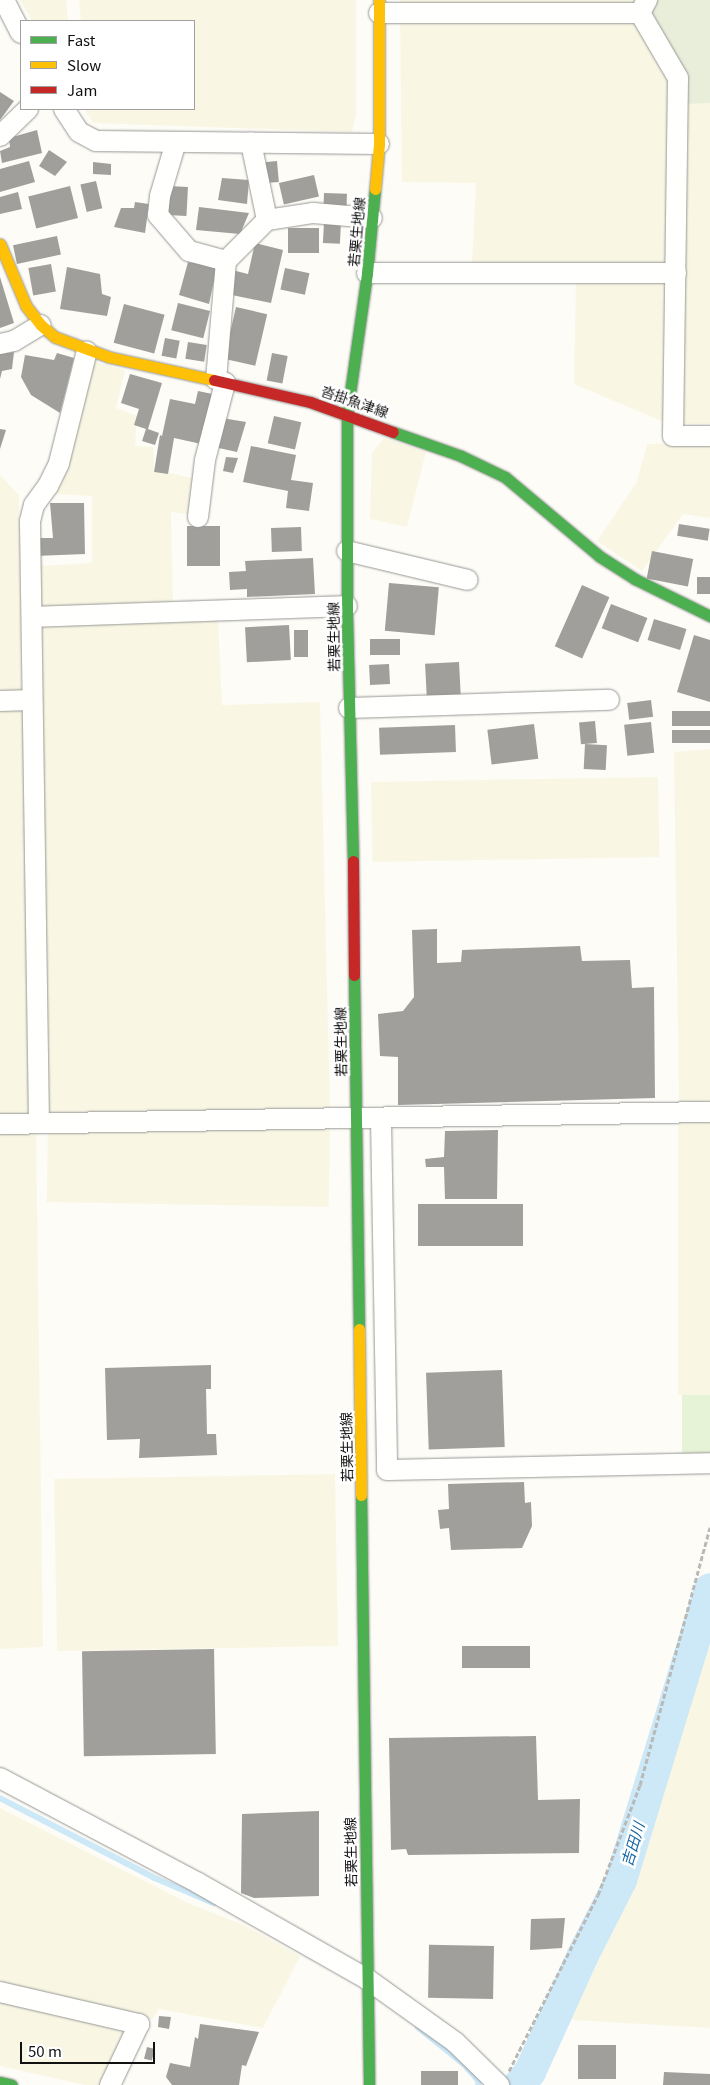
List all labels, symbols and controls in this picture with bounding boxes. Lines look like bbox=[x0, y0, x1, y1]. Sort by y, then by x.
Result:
legend bbox=[20, 20, 195, 110]
text: Fast bbox=[67, 29, 95, 50]
text: Slow bbox=[67, 54, 101, 75]
text: Jam bbox=[67, 79, 97, 100]
street label: 若栗生地線 bbox=[345, 196, 367, 268]
street label: 沓掛魚津線 bbox=[319, 382, 391, 420]
street label: 若栗生地線 bbox=[324, 602, 342, 672]
street label: 若栗生地線 bbox=[331, 1007, 349, 1077]
street label: 若栗生地線 bbox=[337, 1412, 355, 1482]
street label: 若栗生地線 bbox=[341, 1817, 359, 1887]
water label: 吉田川 bbox=[617, 1820, 647, 1868]
scale bar bbox=[22, 2032, 158, 2064]
text: 50 m bbox=[28, 2040, 62, 2061]

